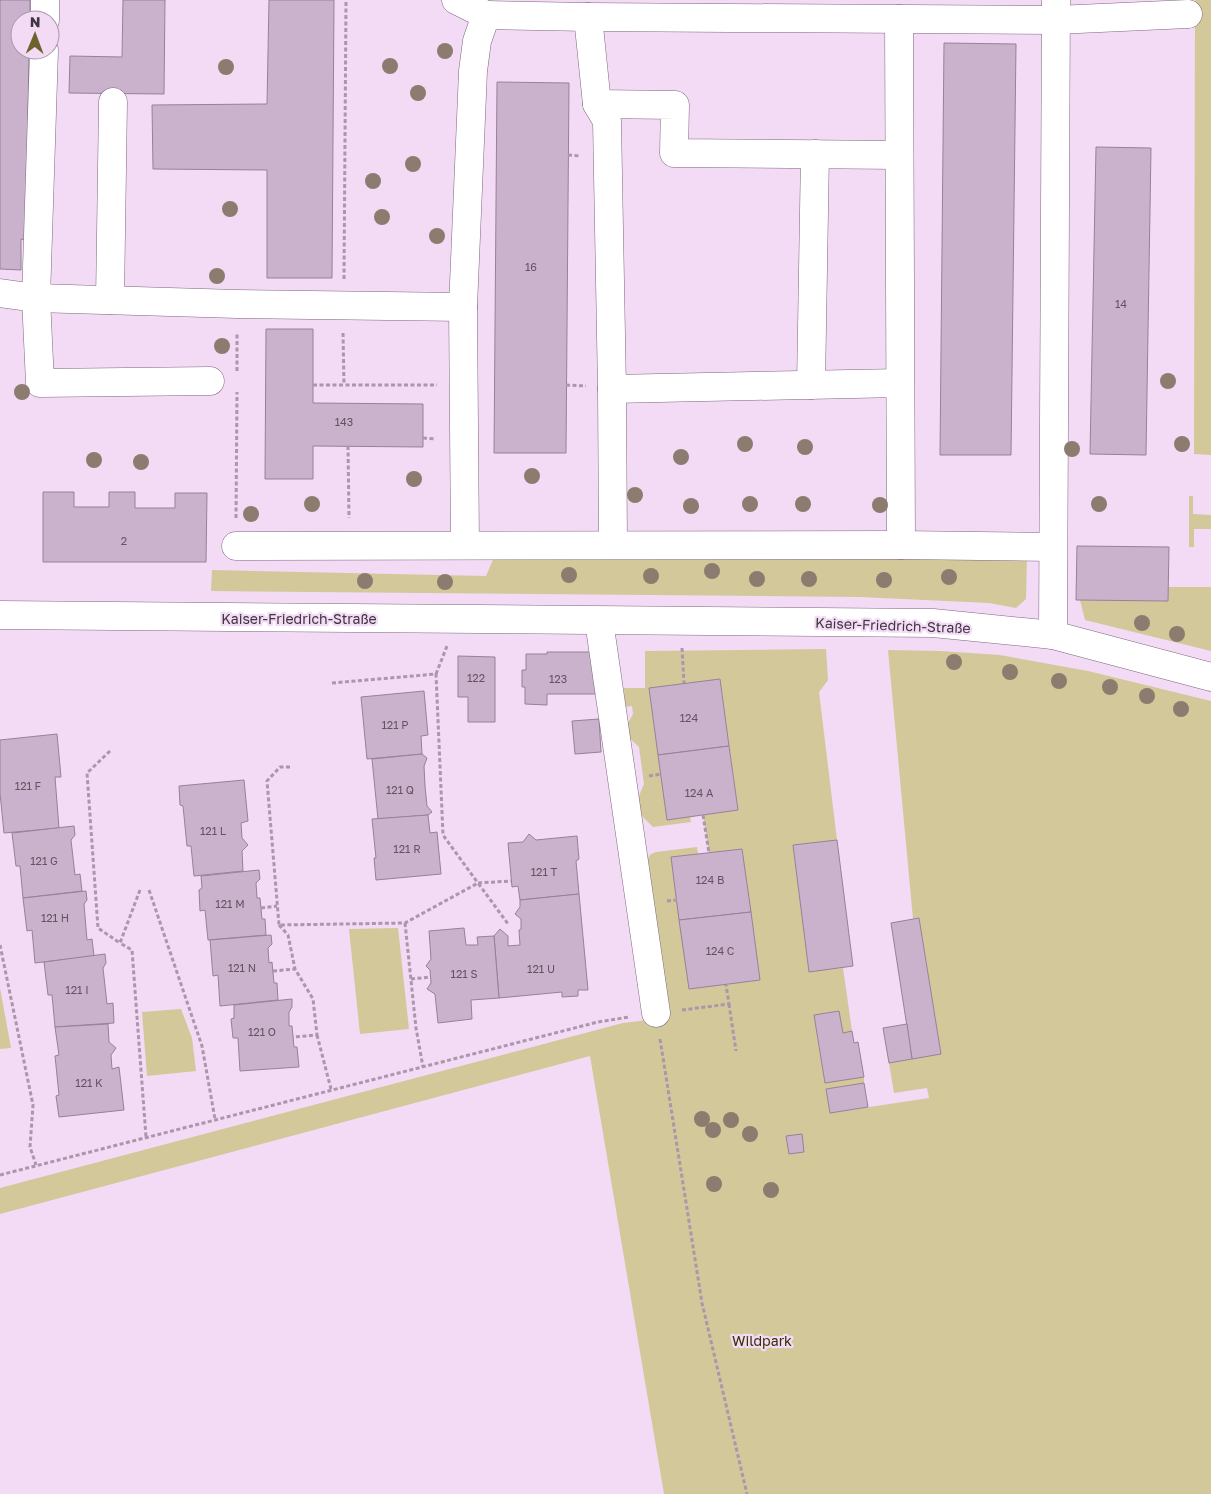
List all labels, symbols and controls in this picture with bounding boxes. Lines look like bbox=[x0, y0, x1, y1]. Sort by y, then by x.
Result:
north arrow bbox=[10, 10, 60, 60]
text: N bbox=[30, 13, 41, 30]
house number: 16 bbox=[525, 260, 537, 273]
house number: 14 bbox=[1115, 297, 1127, 310]
house number: 143 bbox=[335, 415, 353, 428]
house number: 2 bbox=[121, 534, 127, 547]
street label: Kaiser-Friedrich-Straße bbox=[221, 610, 377, 627]
street label: Kaiser-Friedrich-Straße bbox=[815, 614, 971, 636]
house number: 122 bbox=[467, 671, 485, 684]
house number: 123 bbox=[549, 672, 567, 685]
house number: 124 bbox=[680, 711, 698, 724]
house number: 121 P bbox=[381, 718, 409, 731]
house number: 121 F bbox=[15, 779, 42, 792]
house number: 121 Q bbox=[386, 783, 414, 796]
house number: 124 A bbox=[685, 786, 714, 799]
house number: 121 L bbox=[200, 824, 227, 837]
house number: 121 R bbox=[393, 842, 421, 855]
house number: 121 G bbox=[30, 854, 58, 867]
house number: 121 T bbox=[531, 865, 557, 878]
house number: 124 B bbox=[696, 873, 724, 886]
house number: 121 M bbox=[215, 897, 245, 910]
house number: 121 H bbox=[41, 911, 69, 924]
house number: 124 C bbox=[706, 944, 734, 957]
house number: 121 N bbox=[228, 961, 256, 974]
house number: 121 U bbox=[527, 962, 555, 975]
house number: 121 S bbox=[451, 967, 477, 980]
house number: 121 I bbox=[65, 983, 89, 996]
house number: 121 O bbox=[248, 1025, 276, 1038]
house number: 121 K bbox=[75, 1076, 103, 1089]
park label: Wildpark bbox=[732, 1332, 792, 1349]

